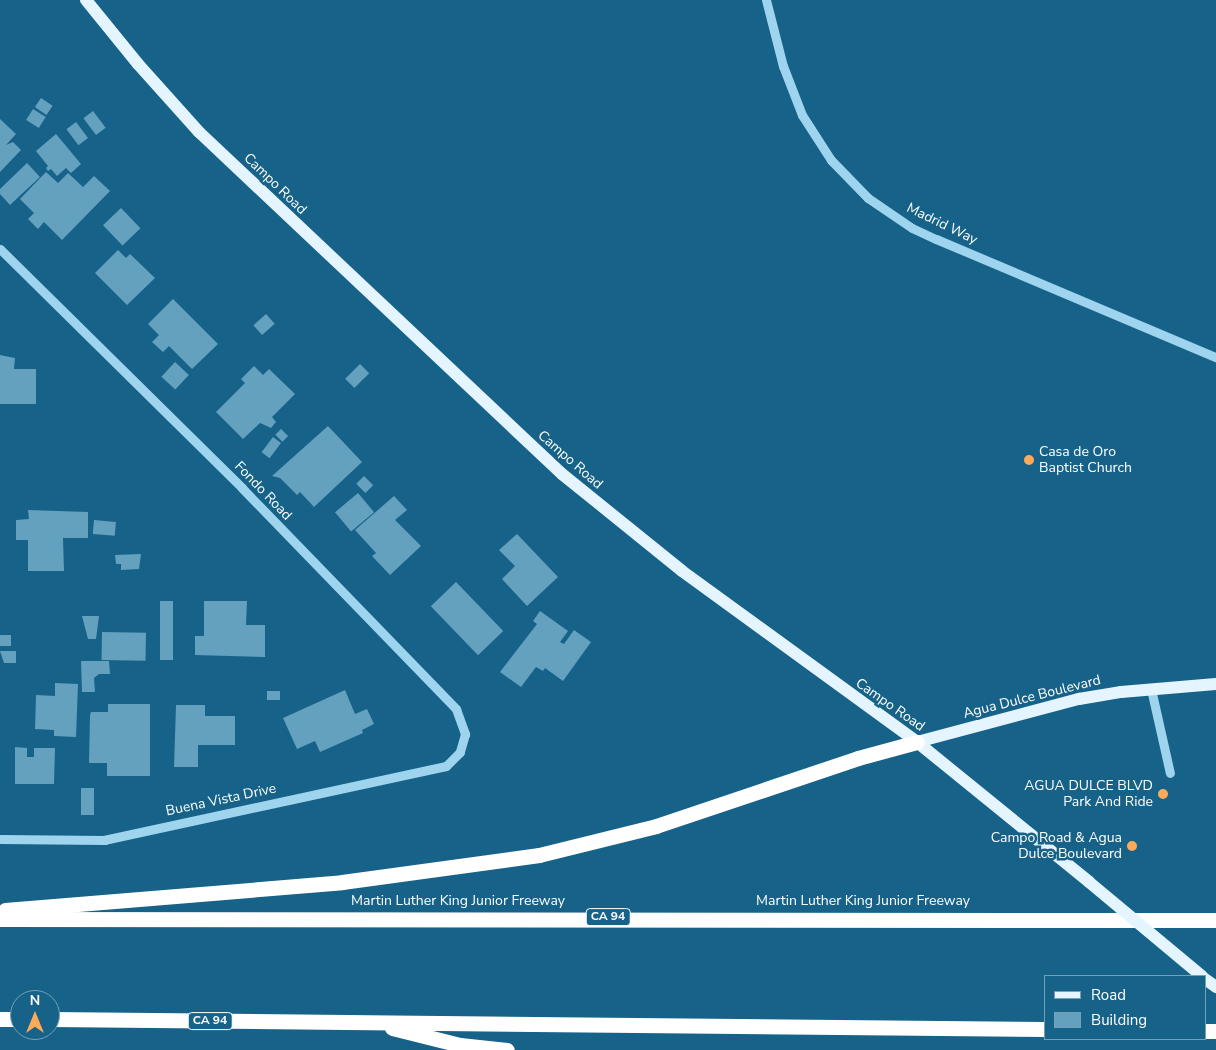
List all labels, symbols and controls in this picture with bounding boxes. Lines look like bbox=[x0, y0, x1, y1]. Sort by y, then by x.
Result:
street label: Campo Road bbox=[240, 150, 310, 218]
street label: Madrid Way bbox=[904, 200, 980, 248]
street label: Campo Road bbox=[534, 427, 606, 493]
place label: Casa de Oro Baptist Church bbox=[1039, 444, 1132, 477]
marker: Casa de Oro Baptist Church bbox=[1023, 454, 1035, 466]
street label: Fondo Road bbox=[231, 458, 295, 524]
street label: Agua Dulce Boulevard bbox=[962, 672, 1102, 722]
street label: Campo Road bbox=[852, 675, 928, 735]
place label: AGUA DULCE BLVD Park And Ride bbox=[1024, 778, 1153, 810]
street label: Buena Vista Drive bbox=[164, 780, 278, 820]
marker: AGUA DULCE BLVD Park And Ride bbox=[1157, 788, 1169, 800]
place label: Campo Road & Agua Dulce Boulevard bbox=[991, 830, 1122, 862]
marker: Campo Road & Agua Dulce Boulevard bbox=[1126, 840, 1138, 852]
street label: Martin Luther King Junior Freeway bbox=[351, 893, 565, 909]
street label: Martin Luther King Junior Freeway bbox=[756, 893, 970, 909]
road number: CA 94 bbox=[586, 908, 630, 926]
legend bbox=[1044, 975, 1206, 1040]
text: Road bbox=[1091, 985, 1126, 1005]
north arrow bbox=[10, 990, 60, 1040]
text: N bbox=[30, 991, 40, 1010]
text: Building bbox=[1091, 1010, 1147, 1030]
road number: CA 94 bbox=[188, 1011, 232, 1030]

